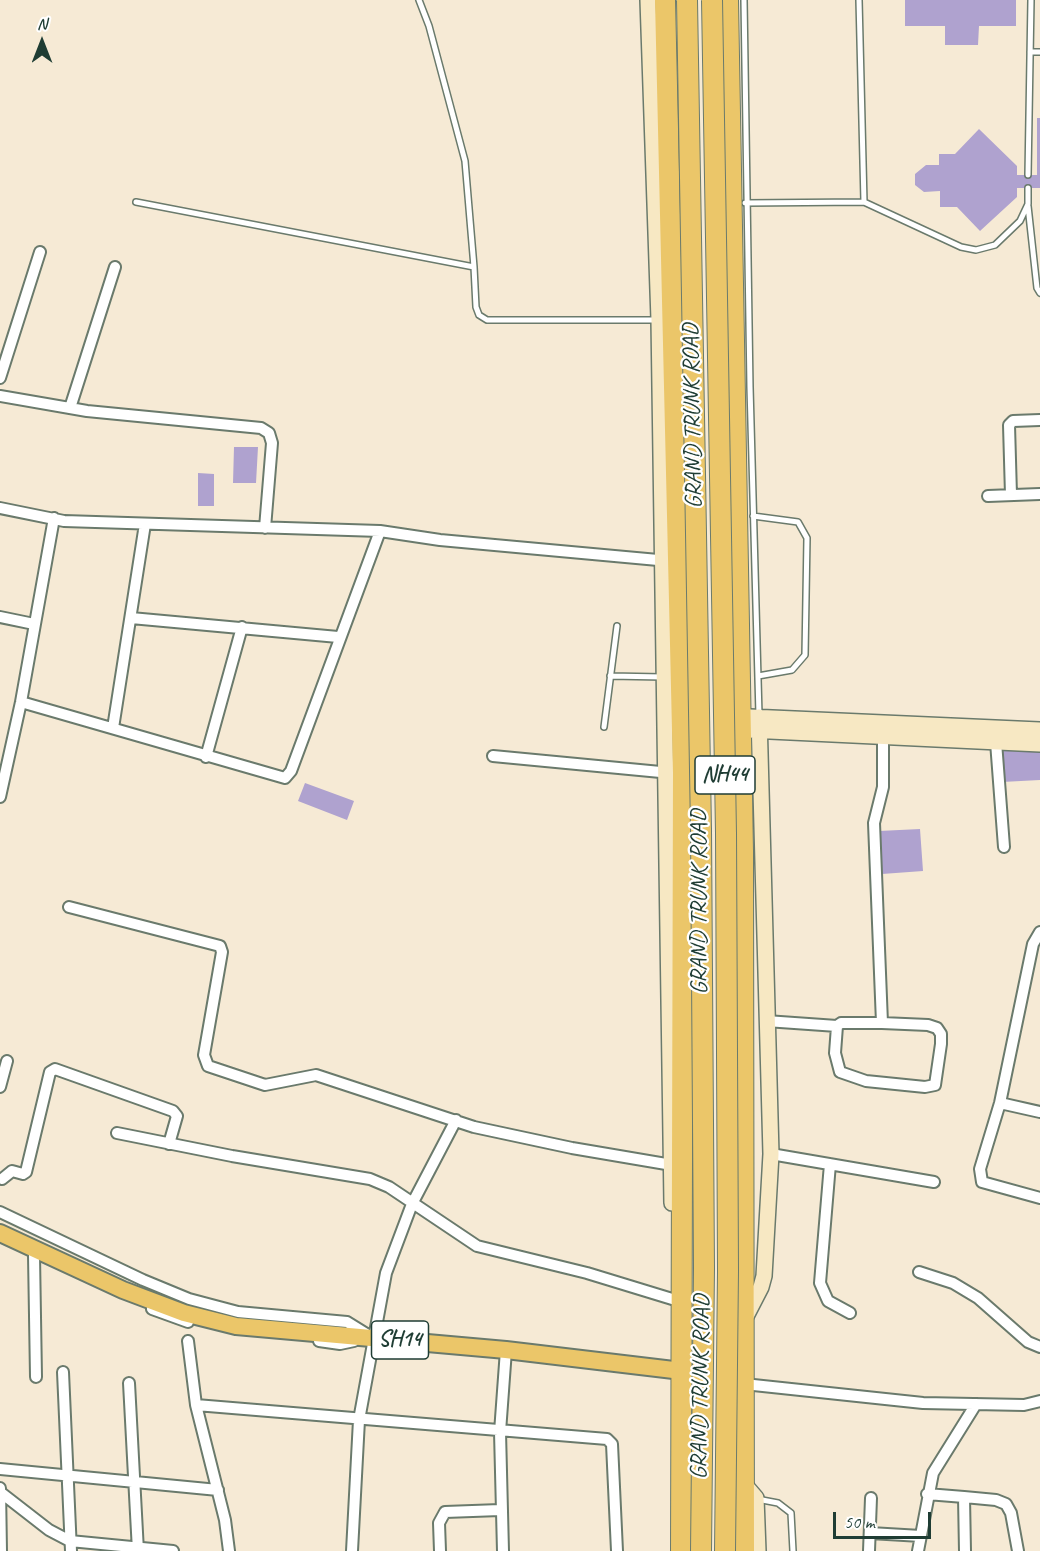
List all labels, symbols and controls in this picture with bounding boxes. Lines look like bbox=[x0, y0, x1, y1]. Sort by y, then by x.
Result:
north arrow bbox=[12, 12, 72, 72]
text: N bbox=[37, 14, 47, 34]
street label: GRAND TRUNK ROAD bbox=[677, 323, 709, 509]
road number: NH44 bbox=[695, 756, 755, 794]
street label: GRAND TRUNK ROAD bbox=[686, 809, 714, 995]
street label: GRAND TRUNK ROAD bbox=[685, 1294, 717, 1480]
road number: SH14 bbox=[372, 1321, 428, 1359]
scale bar bbox=[836, 1500, 934, 1538]
text: 50 m bbox=[844, 1511, 875, 1533]

